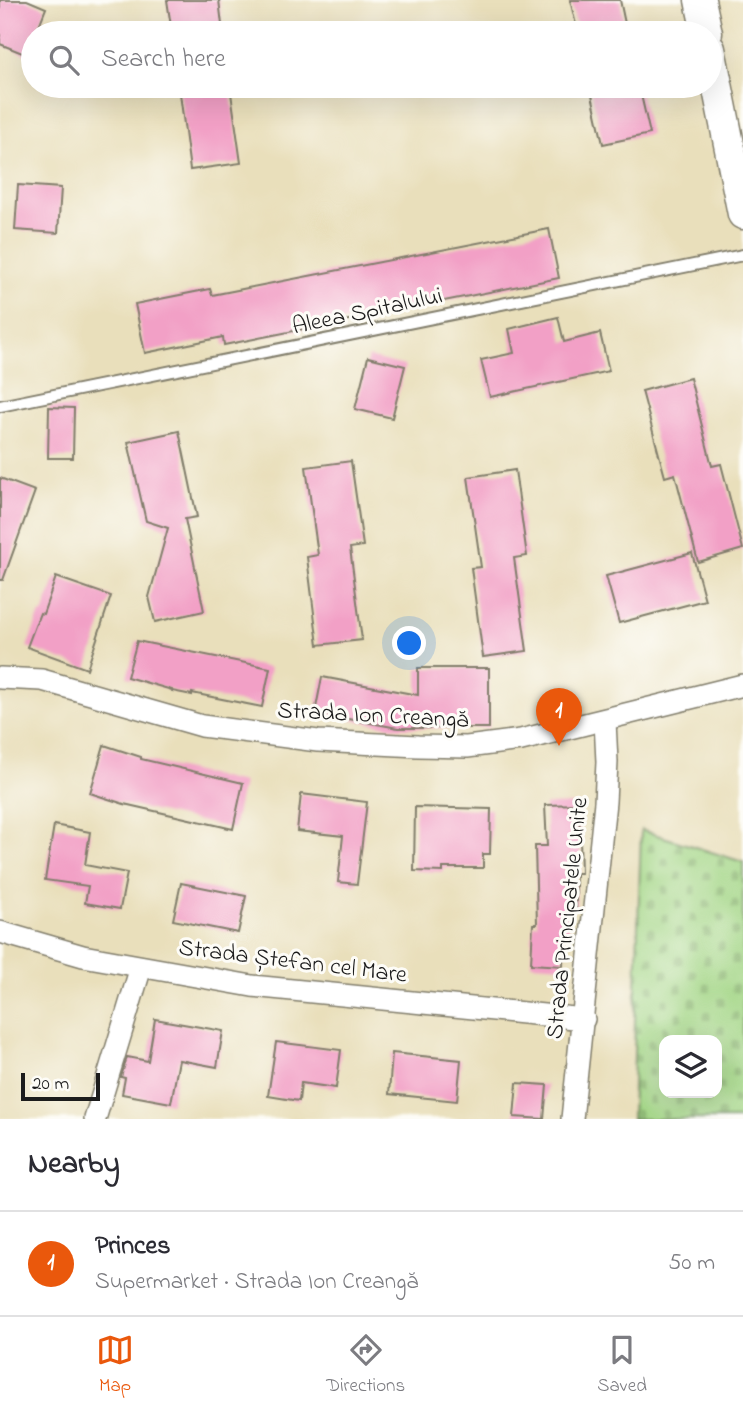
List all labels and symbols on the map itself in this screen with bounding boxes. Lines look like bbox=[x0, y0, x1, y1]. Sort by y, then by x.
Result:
street label: Aleea Spitalului bbox=[289, 279, 446, 345]
your location bbox=[392, 626, 426, 660]
pin: 1 bbox=[536, 688, 582, 746]
street label: Strada Ion Creangă bbox=[276, 694, 469, 739]
street label: Strada Principatele Unite bbox=[538, 795, 599, 1041]
street label: Strada Ștefan cel Mare bbox=[177, 931, 409, 994]
scale bar bbox=[21, 1070, 100, 1102]

